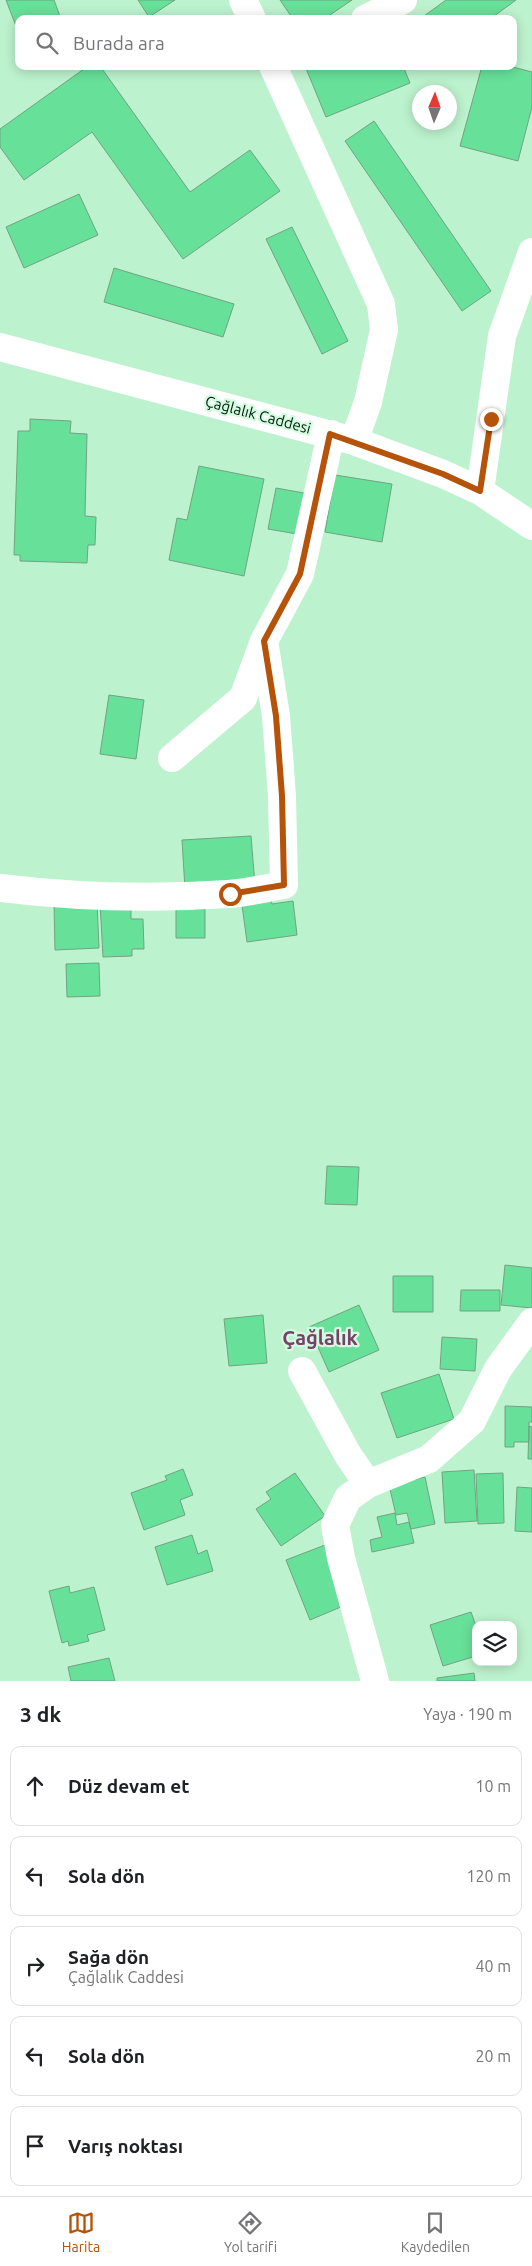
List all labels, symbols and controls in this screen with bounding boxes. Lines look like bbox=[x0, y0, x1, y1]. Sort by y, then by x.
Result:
search box bbox=[15, 15, 517, 70]
icon: search bbox=[33, 29, 61, 57]
text: Burada ara bbox=[73, 32, 165, 54]
north arrow bbox=[412, 85, 457, 130]
street label: Çağlalık Caddesi bbox=[203, 392, 313, 437]
route end bbox=[480, 408, 503, 431]
route start bbox=[219, 883, 242, 906]
district label: Çağlalık bbox=[282, 1326, 358, 1349]
map controls bbox=[472, 1621, 517, 1666]
button: layers bbox=[472, 1621, 517, 1666]
text: 3 dk bbox=[20, 1702, 61, 1726]
text: Yaya · 190 m bbox=[423, 1705, 512, 1723]
icon: ahead bbox=[21, 1772, 49, 1800]
text: Düz devam et bbox=[68, 1775, 189, 1797]
text: 10 m bbox=[475, 1777, 511, 1795]
icon: left bbox=[21, 1862, 49, 1890]
text: Sola dön bbox=[68, 1865, 145, 1887]
text: 120 m bbox=[466, 1867, 511, 1885]
text: Sağa dön bbox=[68, 1946, 149, 1968]
icon: right bbox=[21, 1952, 49, 1980]
text: 40 m bbox=[475, 1957, 511, 1975]
text: Çağlalık Caddesi bbox=[68, 1968, 184, 1986]
icon: left bbox=[21, 2042, 49, 2070]
text: Sola dön bbox=[68, 2045, 145, 2067]
text: 20 m bbox=[475, 2047, 511, 2065]
icon: arrive bbox=[21, 2132, 49, 2160]
text: Varış noktası bbox=[68, 2135, 183, 2157]
tab: Harita bbox=[62, 2209, 100, 2255]
tab: Yol tarifi bbox=[224, 2209, 277, 2255]
tab: Kaydedilen bbox=[401, 2209, 470, 2255]

